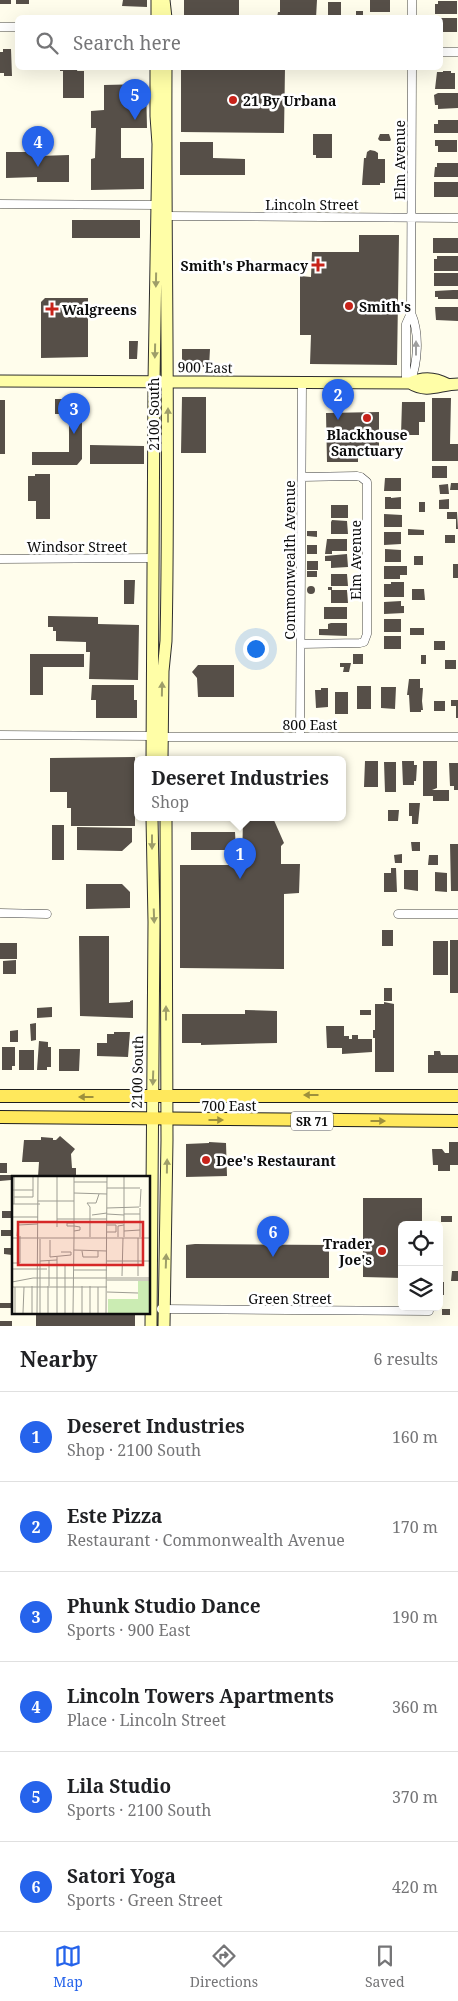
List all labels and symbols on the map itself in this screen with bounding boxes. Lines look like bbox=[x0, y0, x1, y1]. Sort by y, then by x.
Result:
pin: 5 bbox=[119, 79, 151, 120]
place label: 21 By Urbana bbox=[243, 91, 336, 110]
marker: 21 By Urbana bbox=[227, 94, 239, 106]
street label: Elm Avenue bbox=[390, 120, 409, 200]
pin: 4 bbox=[22, 126, 54, 167]
street label: Lincoln Street bbox=[265, 195, 359, 214]
place label: Smith's Pharmacy bbox=[181, 256, 309, 275]
marker: Smith's Pharmacy bbox=[312, 259, 324, 271]
one-way arrow bbox=[151, 272, 159, 288]
place label: Smith's bbox=[359, 297, 411, 316]
place label: Walgreens bbox=[62, 300, 137, 319]
marker: Smith's bbox=[343, 300, 355, 312]
marker: Walgreens bbox=[46, 303, 58, 315]
one-way arrow bbox=[412, 340, 420, 356]
one-way arrow bbox=[150, 343, 158, 359]
street label: 900 East bbox=[177, 357, 233, 377]
street label: 2100 South bbox=[144, 377, 163, 451]
pin: 2 bbox=[322, 379, 354, 420]
pin: 3 bbox=[58, 393, 90, 434]
one-way arrow bbox=[164, 407, 172, 423]
marker: Blackhouse Sanctuary bbox=[361, 412, 373, 424]
place label: Blackhouse Sanctuary bbox=[326, 425, 408, 460]
street label: Commonwealth Avenue bbox=[280, 480, 299, 640]
street label: Elm Avenue bbox=[346, 520, 365, 600]
street label: Windsor Street bbox=[27, 537, 127, 556]
your location bbox=[243, 636, 269, 662]
one-way arrow bbox=[159, 681, 167, 697]
street label: 800 East bbox=[283, 715, 338, 734]
one-way arrow bbox=[148, 835, 156, 851]
pin: 1 bbox=[224, 838, 256, 879]
one-way arrow bbox=[150, 908, 158, 924]
one-way arrow bbox=[162, 1005, 170, 1021]
street label: 2100 South bbox=[127, 1035, 147, 1109]
one-way arrow bbox=[149, 1070, 157, 1086]
one-way arrow bbox=[302, 1091, 318, 1099]
one-way arrow bbox=[78, 1093, 94, 1101]
street label: 700 East bbox=[202, 1096, 257, 1115]
road number: SR 71 bbox=[291, 1112, 333, 1130]
one-way arrow bbox=[208, 1116, 224, 1124]
one-way arrow bbox=[370, 1117, 386, 1125]
place label: Dee's Restaurant bbox=[216, 1151, 336, 1170]
marker: Dee's Restaurant bbox=[200, 1154, 212, 1166]
one-way arrow bbox=[163, 1158, 171, 1174]
inset map bbox=[12, 1176, 150, 1314]
pin: 6 bbox=[257, 1216, 289, 1257]
place label: Trader Joe's bbox=[323, 1234, 373, 1269]
marker: Trader Joe's bbox=[376, 1245, 388, 1257]
one-way arrow bbox=[162, 1253, 170, 1269]
street label: Green Street bbox=[248, 1289, 332, 1308]

